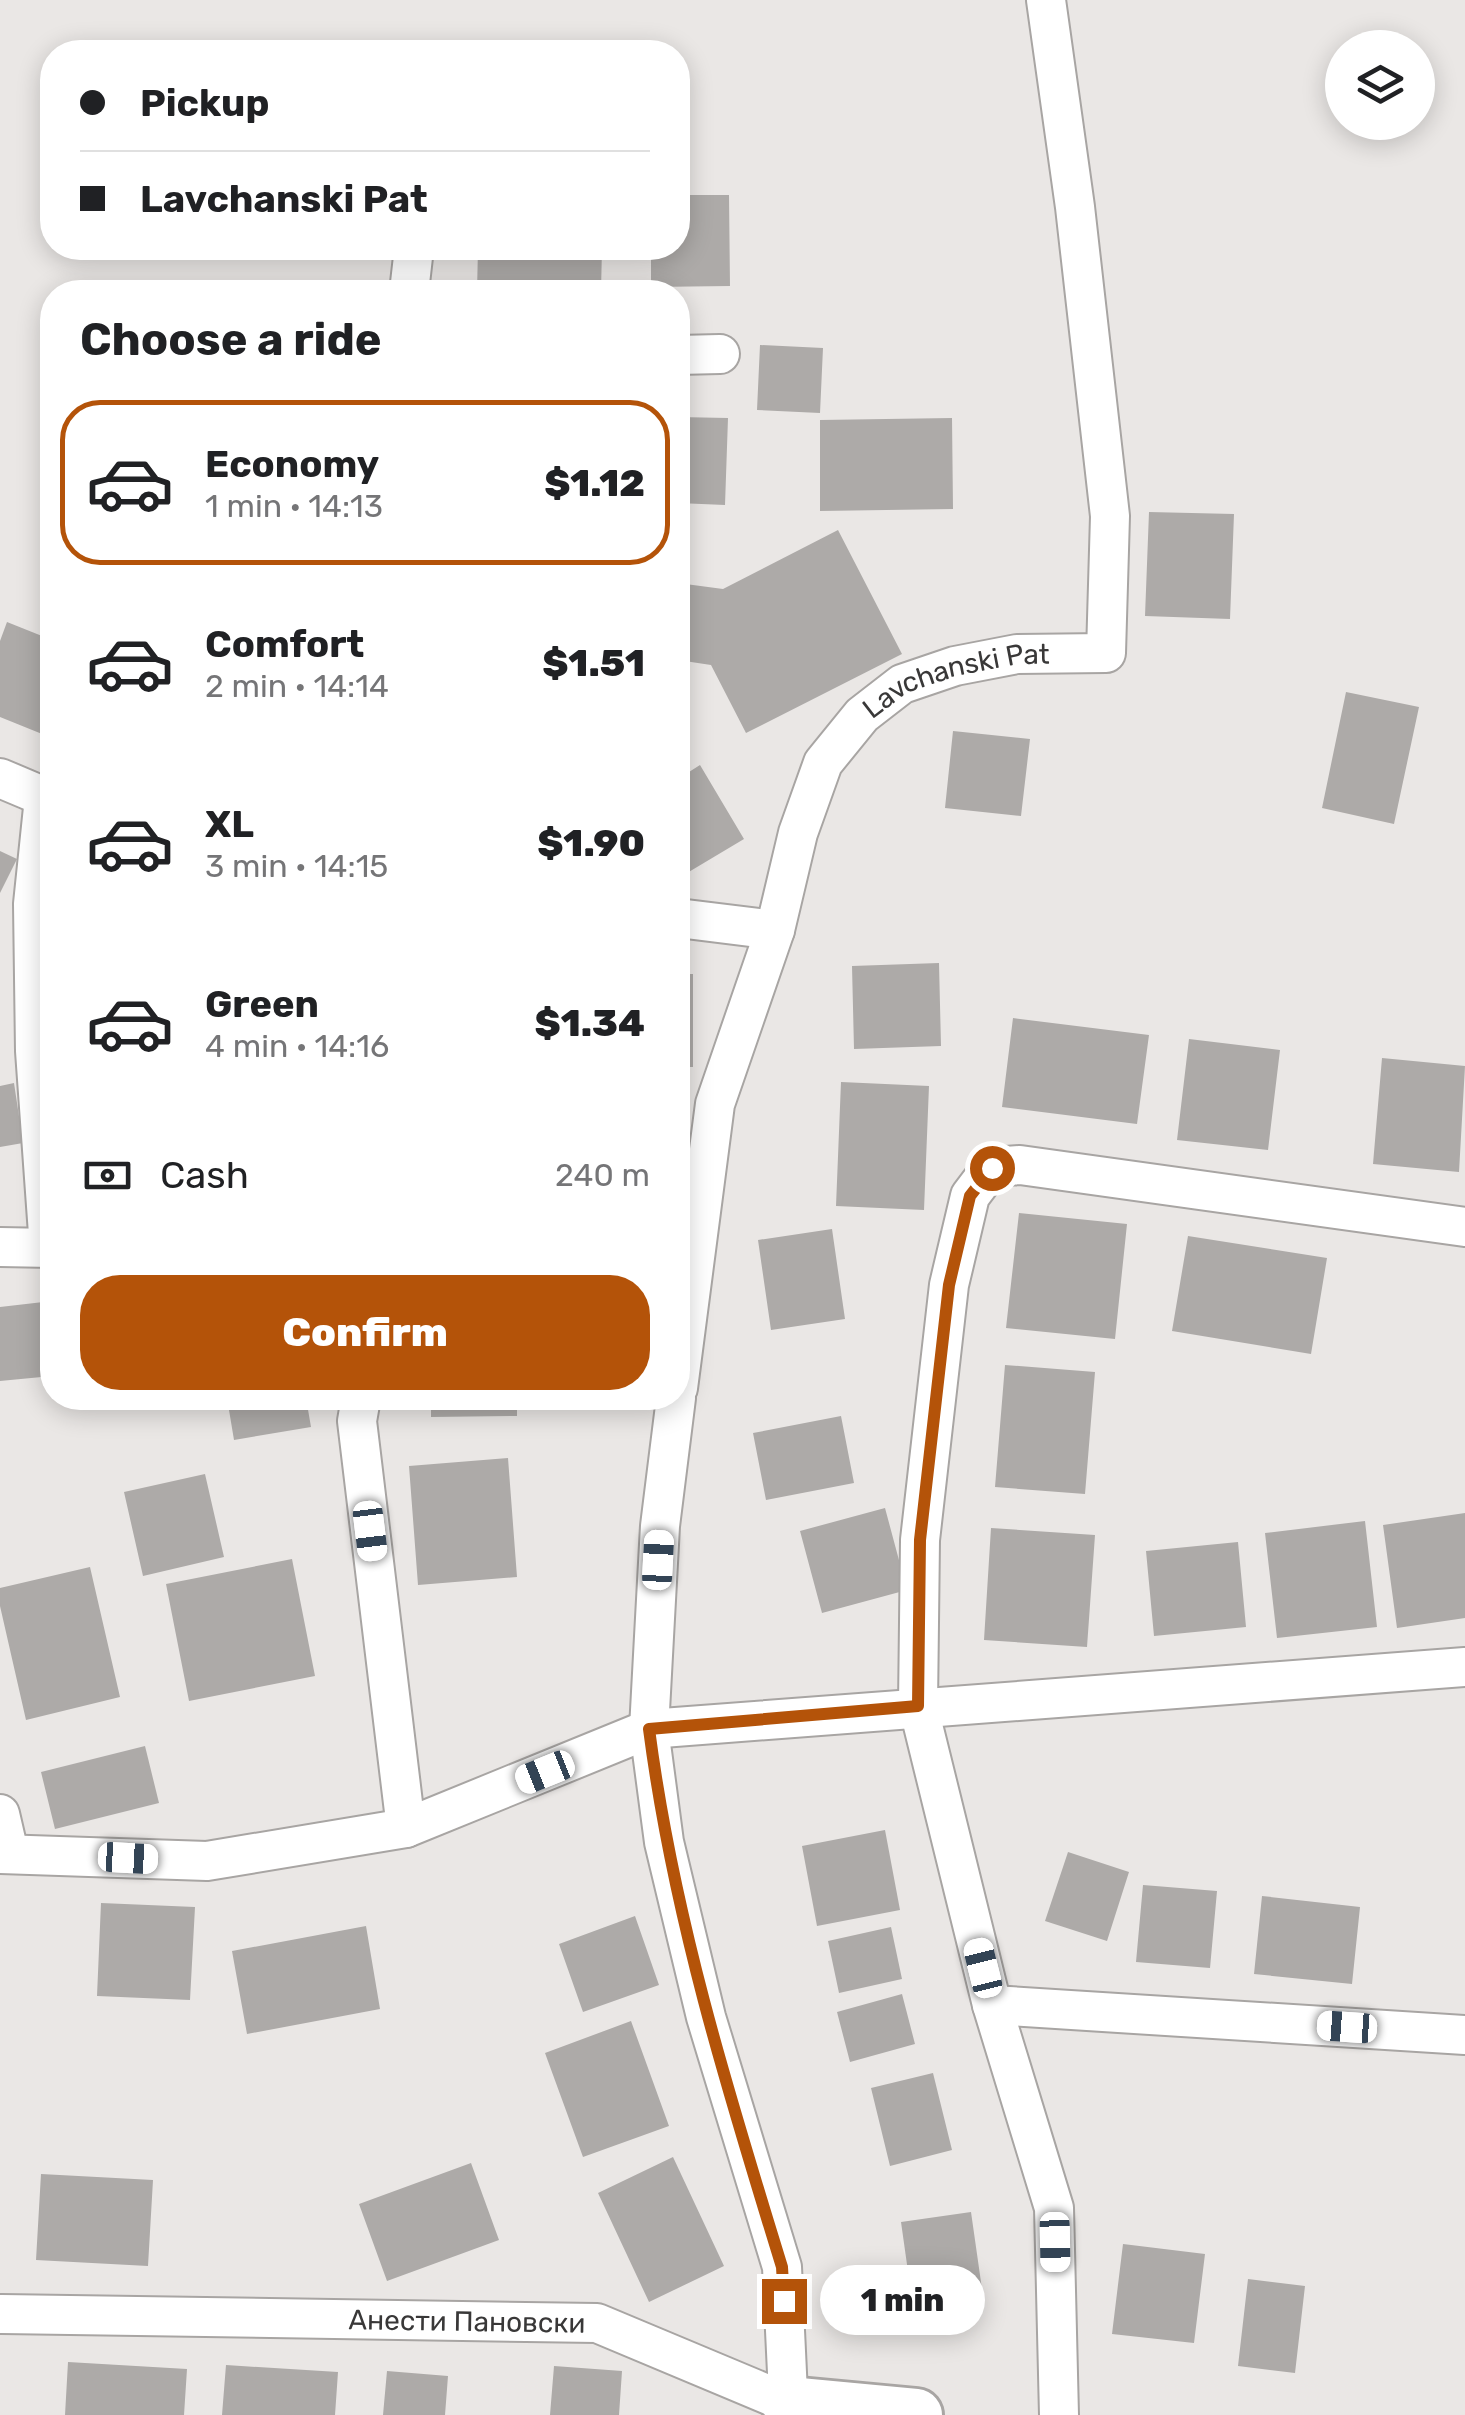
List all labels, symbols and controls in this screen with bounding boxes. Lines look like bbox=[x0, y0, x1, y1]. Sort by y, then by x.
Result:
map controls bbox=[1325, 30, 1435, 140]
button: layers bbox=[1325, 30, 1435, 140]
text: Pickup bbox=[140, 80, 269, 126]
text: Lavchanski Pat bbox=[140, 176, 428, 222]
text: Choose a ride bbox=[80, 313, 382, 366]
icon: car bbox=[85, 438, 175, 528]
text: Economy bbox=[205, 441, 379, 487]
text: $1.12 bbox=[544, 460, 645, 506]
text: 1 min · 14:13 bbox=[205, 487, 383, 525]
icon: car bbox=[85, 618, 175, 708]
text: Comfort bbox=[205, 621, 364, 667]
street label: Lavchanski Pat bbox=[856, 637, 1050, 725]
text: $1.51 bbox=[542, 640, 645, 686]
text: 2 min · 14:14 bbox=[205, 667, 389, 705]
icon: car bbox=[85, 798, 175, 888]
text: XL bbox=[205, 801, 254, 847]
text: $1.90 bbox=[537, 820, 645, 866]
text: 3 min · 14:15 bbox=[205, 847, 388, 885]
icon: car bbox=[85, 978, 175, 1068]
text: Green bbox=[205, 981, 319, 1027]
text: $1.34 bbox=[535, 1000, 645, 1046]
text: 4 min · 14:16 bbox=[205, 1027, 389, 1065]
route start bbox=[970, 1146, 1015, 1191]
icon: cash bbox=[80, 1148, 135, 1203]
text: Cash bbox=[160, 1152, 249, 1198]
text: 240 m bbox=[555, 1156, 650, 1194]
button: Confirm bbox=[80, 1275, 650, 1390]
car bbox=[351, 1499, 389, 1563]
car bbox=[641, 1529, 675, 1591]
car bbox=[512, 1747, 578, 1797]
car bbox=[97, 1841, 159, 1875]
car bbox=[961, 1935, 1005, 2001]
car bbox=[1316, 2010, 1378, 2044]
car bbox=[1039, 2212, 1071, 2272]
callout: 1 min bbox=[819, 2266, 984, 2336]
route end bbox=[762, 2279, 807, 2324]
text: 1 min bbox=[861, 2281, 944, 2319]
street label: Анести Пановски bbox=[348, 2303, 586, 2340]

